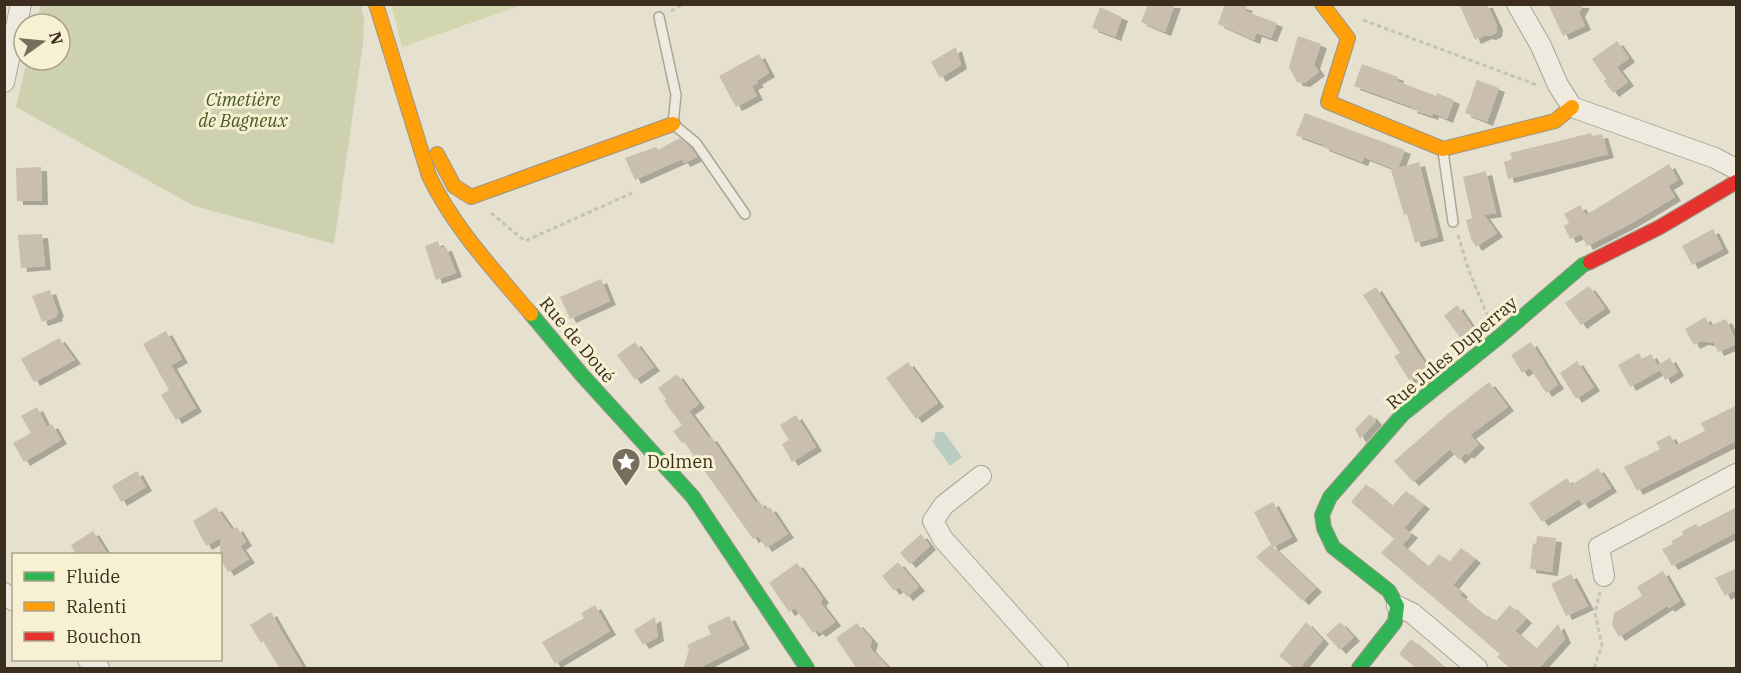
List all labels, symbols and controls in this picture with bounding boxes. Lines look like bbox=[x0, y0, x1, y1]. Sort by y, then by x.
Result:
north arrow bbox=[12, 12, 72, 72]
text: N bbox=[45, 29, 68, 47]
park label: Cimetière de Bagneux bbox=[198, 88, 289, 132]
street label: Rue Jules Duperray bbox=[1381, 291, 1522, 414]
street label: Rue de Doué bbox=[535, 292, 620, 387]
place icon: Dolmen bbox=[610, 446, 642, 488]
place label: Dolmen bbox=[647, 450, 714, 473]
legend bbox=[12, 553, 222, 661]
text: Fluide bbox=[66, 565, 120, 588]
text: Ralenti bbox=[66, 595, 127, 618]
text: Bouchon bbox=[66, 625, 142, 648]

